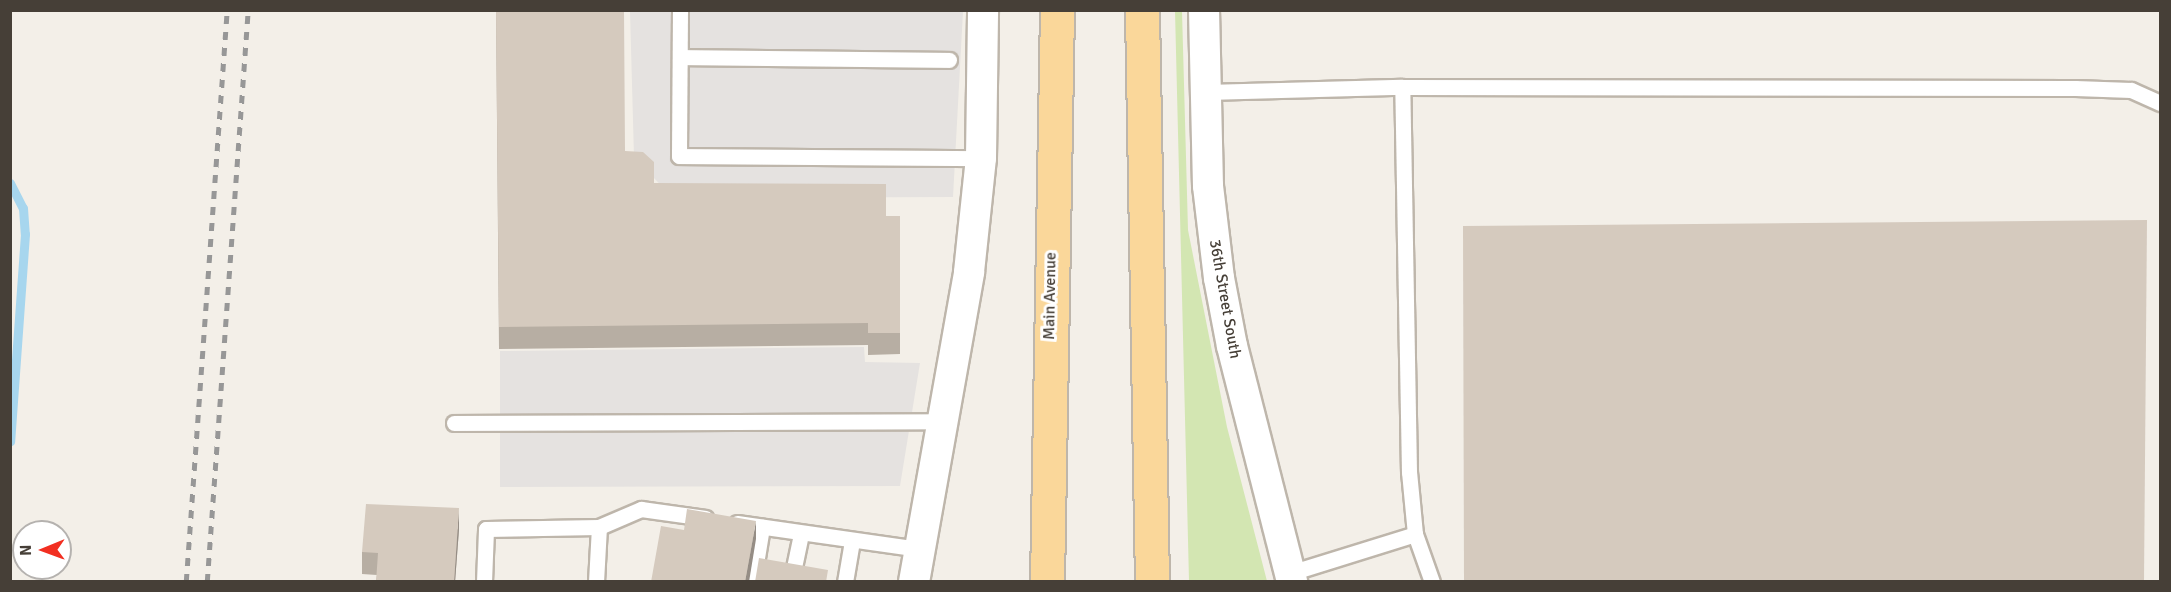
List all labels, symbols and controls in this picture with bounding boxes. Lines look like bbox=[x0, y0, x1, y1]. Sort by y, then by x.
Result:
street label: 36th Street South bbox=[1205, 238, 1245, 360]
street label: Main Avenue bbox=[1040, 252, 1060, 340]
north arrow bbox=[12, 520, 72, 580]
text: N bbox=[16, 545, 36, 556]

